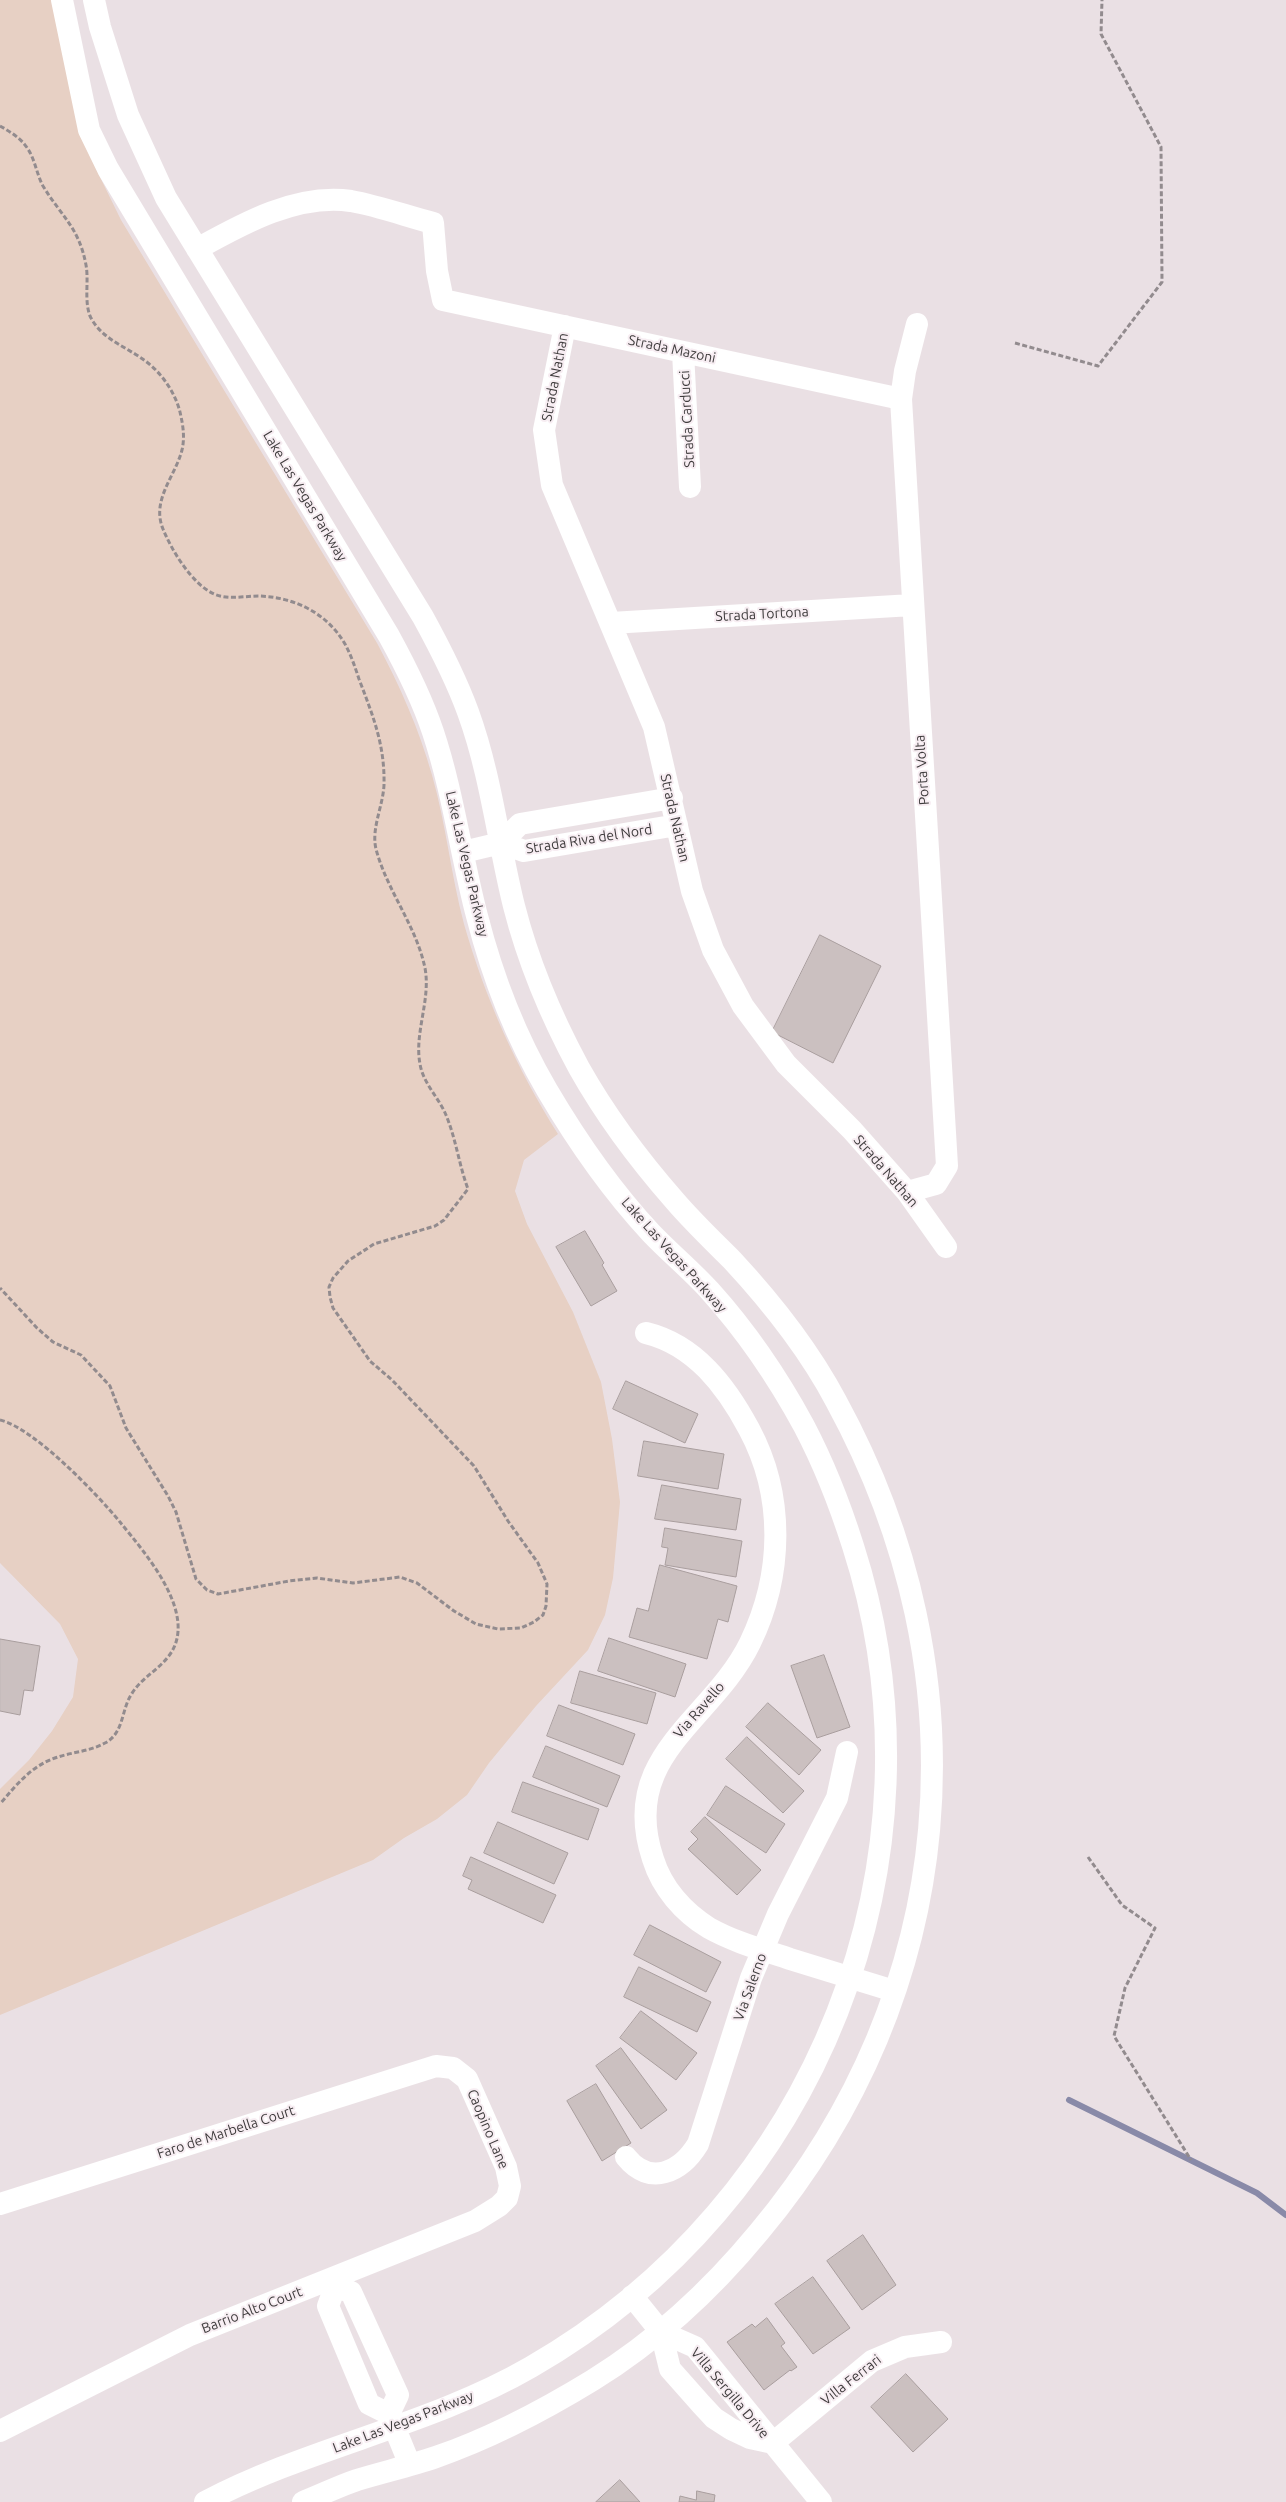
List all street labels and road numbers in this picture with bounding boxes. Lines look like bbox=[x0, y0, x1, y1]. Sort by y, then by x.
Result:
street label: Strada Nathan bbox=[538, 331, 572, 423]
street label: Strada Mazoni bbox=[627, 332, 717, 366]
street label: Strada Carducci bbox=[676, 370, 698, 468]
street label: Lake Las Vegas Parkway bbox=[259, 428, 351, 564]
street label: Strada Tortona bbox=[715, 603, 809, 625]
street label: Porta Volta bbox=[911, 734, 933, 806]
street label: Strada Nathan bbox=[657, 772, 693, 864]
street label: Lake Las Vegas Parkway bbox=[442, 790, 492, 938]
street label: Strada Riva del Nord bbox=[525, 821, 653, 857]
street label: Strada Nathan bbox=[850, 1132, 922, 1210]
street label: Lake Las Vegas Parkway bbox=[618, 1194, 730, 1316]
street label: Via Ravello bbox=[670, 1678, 728, 1742]
street label: Via Salerno bbox=[730, 1951, 770, 2023]
street label: Caopino Lane bbox=[464, 2087, 512, 2171]
street label: Faro de Marbella Court bbox=[155, 2102, 297, 2162]
street label: Barrio Alto Court bbox=[199, 2283, 305, 2337]
street label: Villa Sergilla Drive bbox=[687, 2344, 773, 2442]
street label: Villa Ferrari bbox=[817, 2351, 885, 2409]
street label: Lake Las Vegas Parkway bbox=[330, 2387, 476, 2457]

